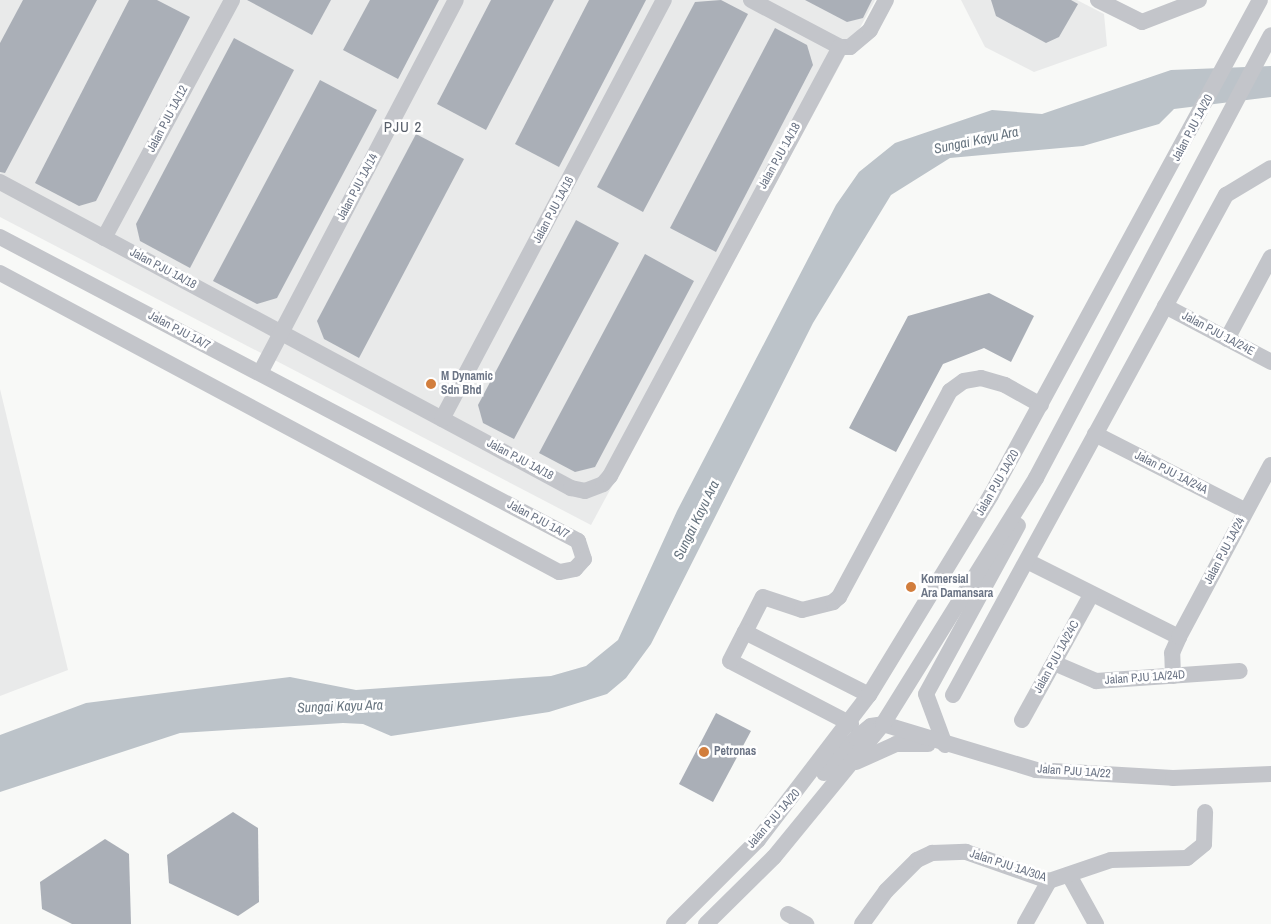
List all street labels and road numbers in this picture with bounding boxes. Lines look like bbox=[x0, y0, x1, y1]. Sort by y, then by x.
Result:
street label: Jalan PJU 1A/12 bbox=[144, 83, 192, 155]
street label: Jalan PJU 1A/20 bbox=[1169, 92, 1217, 164]
street label: Jalan PJU 1A/18 bbox=[756, 120, 804, 192]
street label: Jalan PJU 1A/14 bbox=[334, 151, 382, 223]
street label: Jalan PJU 1A/16 bbox=[530, 174, 578, 246]
street label: Jalan PJU 1A/18 bbox=[127, 245, 199, 293]
street label: Jalan PJU 1A/7 bbox=[146, 309, 212, 353]
street label: Jalan PJU 1A/24E bbox=[1179, 309, 1257, 359]
street label: Jalan PJU 1A/18 bbox=[484, 436, 556, 484]
street label: Jalan PJU 1A/20 bbox=[973, 448, 1023, 518]
street label: Jalan PJU 1A/24A bbox=[1132, 448, 1210, 498]
street label: Jalan PJU 1A/7 bbox=[505, 498, 571, 542]
street label: Jalan PJU 1A/24 bbox=[1201, 515, 1249, 587]
street label: Jalan PJU 1A/24C bbox=[1031, 618, 1083, 696]
street label: Jalan PJU 1A/24D bbox=[1104, 668, 1186, 688]
street label: Jalan PJU 1A/22 bbox=[1037, 762, 1111, 782]
street label: Jalan PJU 1A/20 bbox=[745, 787, 803, 851]
street label: Jalan PJU 1A/30A bbox=[968, 847, 1048, 885]

